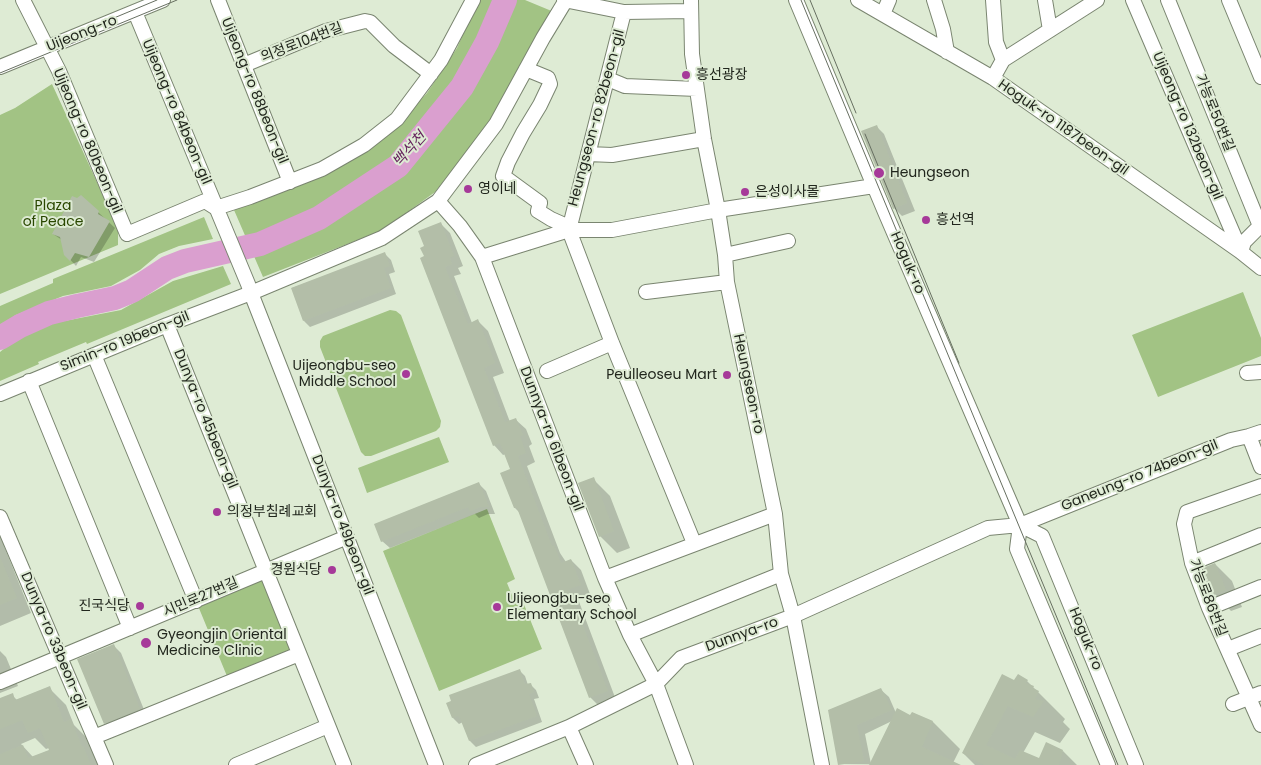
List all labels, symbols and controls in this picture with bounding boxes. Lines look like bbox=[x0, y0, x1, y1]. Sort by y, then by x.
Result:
street label: Uijeong-ro bbox=[44, 12, 120, 56]
street label: Uijeong-ro 88beon-gil bbox=[217, 16, 291, 166]
street label: 의정로104번길 bbox=[259, 20, 345, 66]
street label: Heungseon-ro 82beon-gil bbox=[565, 28, 629, 208]
street label: Uijeong-ro 84beon-gil bbox=[138, 37, 214, 187]
street label: Uijeong-ro 132beon-gil bbox=[1148, 50, 1226, 202]
street label: Uijeong-ro 80beon-gil bbox=[49, 66, 125, 216]
place label: 흥선광장 bbox=[696, 67, 748, 83]
marker: 흥선광장 bbox=[680, 69, 692, 81]
street label: 가능로50번길 bbox=[1191, 72, 1237, 154]
street label: Hoguk-ro 1187beon-gil bbox=[994, 77, 1132, 179]
water label: 백석천 bbox=[389, 129, 431, 171]
place label: Heungseon bbox=[890, 165, 970, 181]
marker: Heungseon bbox=[872, 166, 886, 180]
place label: 영이네 bbox=[478, 181, 517, 197]
marker: 영이네 bbox=[462, 183, 474, 195]
place label: 은성이사몰 bbox=[755, 184, 819, 200]
marker: 은성이사몰 bbox=[739, 186, 751, 198]
park label: Plaza of Peace bbox=[23, 198, 83, 230]
place label: 흥선역 bbox=[936, 212, 975, 228]
marker: 흥선역 bbox=[920, 214, 932, 226]
street label: Hoguk-ro bbox=[886, 229, 928, 297]
street label: Simin-ro 19beon-gil bbox=[58, 308, 192, 376]
street label: Heungseon-ro bbox=[729, 333, 767, 435]
street label: Dunya-ro 45beon-gil bbox=[169, 347, 241, 491]
place label: Uijeongbu-seo Middle School bbox=[292, 358, 396, 391]
street label: Dunnya-ro 61beon-gil bbox=[516, 364, 586, 514]
place label: Peulleoseu Mart bbox=[606, 367, 717, 383]
marker: Uijeongbu-seo Middle School bbox=[400, 368, 412, 380]
marker: Peulleoseu Mart bbox=[721, 369, 733, 381]
street label: Ganeung-ro 74beon-gil bbox=[1059, 437, 1221, 515]
street label: Dunya-ro 49beon-gil bbox=[308, 453, 376, 597]
place label: 의정부침례교회 bbox=[227, 504, 317, 520]
marker: 의정부침례교회 bbox=[211, 506, 223, 518]
street label: 가능로86번길 bbox=[1184, 557, 1230, 639]
place label: 경원식당 bbox=[270, 562, 322, 578]
marker: 경원식당 bbox=[326, 564, 338, 576]
street label: Dunya-ro 33beon-gil bbox=[16, 570, 90, 712]
street label: 시민로27번길 bbox=[161, 575, 241, 621]
place label: Uijeongbu-seo Elementary School bbox=[507, 591, 637, 624]
place label: 진국식당 bbox=[78, 598, 130, 614]
marker: 진국식당 bbox=[134, 600, 146, 612]
marker: Uijeongbu-seo Elementary School bbox=[491, 601, 503, 613]
street label: Hoguk-ro bbox=[1065, 605, 1105, 673]
street label: Dunnya-ro bbox=[703, 614, 781, 656]
place label: Gyeongjin Oriental Medicine Clinic bbox=[157, 627, 287, 660]
marker: Gyeongjin Oriental Medicine Clinic bbox=[139, 636, 153, 650]

